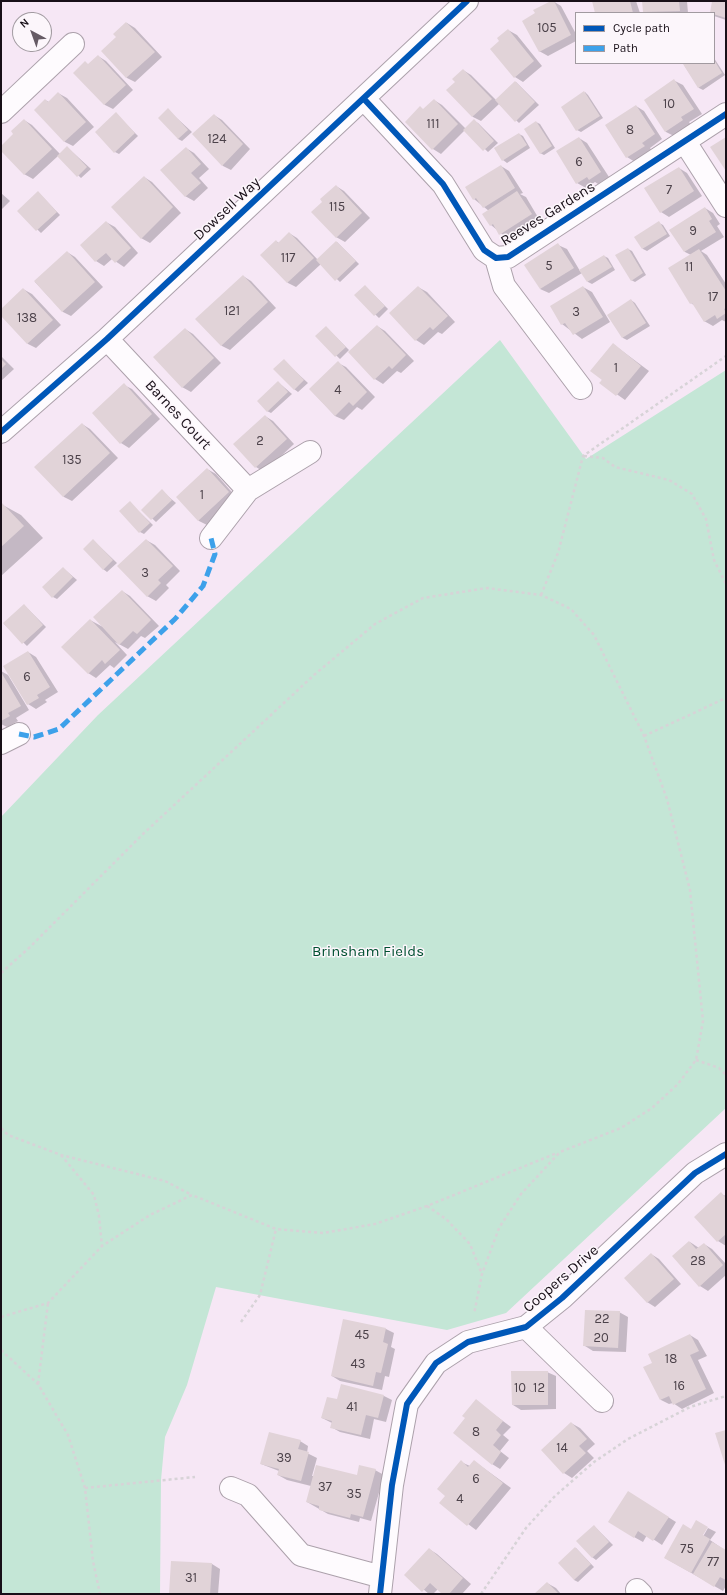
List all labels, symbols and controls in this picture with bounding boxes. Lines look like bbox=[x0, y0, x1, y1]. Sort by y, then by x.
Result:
north arrow bbox=[12, 12, 52, 52]
legend bbox=[575, 12, 715, 64]
text: N bbox=[17, 16, 32, 31]
house number: 105 bbox=[537, 20, 557, 36]
text: Cycle path bbox=[613, 21, 670, 35]
text: Path bbox=[613, 41, 638, 55]
house number: 10 bbox=[663, 96, 675, 112]
house number: 111 bbox=[427, 116, 439, 132]
house number: 8 bbox=[626, 122, 634, 138]
house number: 124 bbox=[207, 131, 227, 147]
house number: 6 bbox=[575, 154, 583, 170]
street label: Dowsell Way bbox=[190, 174, 264, 244]
street label: Reeves Gardens bbox=[497, 178, 599, 250]
house number: 7 bbox=[666, 182, 672, 198]
house number: 115 bbox=[329, 199, 345, 215]
house number: 9 bbox=[689, 223, 697, 239]
house number: 117 bbox=[281, 250, 295, 266]
house number: 5 bbox=[545, 258, 553, 274]
house number: 11 bbox=[685, 259, 693, 275]
house number: 17 bbox=[708, 289, 718, 305]
house number: 121 bbox=[224, 303, 240, 319]
house number: 3 bbox=[572, 304, 580, 320]
house number: 138 bbox=[17, 310, 37, 326]
house number: 1 bbox=[614, 360, 618, 376]
street label: Barnes Court bbox=[141, 376, 215, 454]
house number: 4 bbox=[334, 382, 342, 398]
house number: 2 bbox=[256, 433, 264, 449]
house number: 135 bbox=[62, 452, 82, 468]
house number: 1 bbox=[200, 487, 204, 503]
house number: 3 bbox=[141, 565, 149, 581]
house number: 6 bbox=[23, 669, 31, 685]
park label: Brinsham Fields bbox=[312, 943, 424, 961]
street label: Coopers Drive bbox=[520, 1241, 602, 1317]
house number: 28 bbox=[690, 1253, 706, 1269]
house number: 22 bbox=[594, 1311, 610, 1327]
house number: 45 bbox=[355, 1327, 369, 1343]
house number: 20 bbox=[593, 1330, 609, 1346]
house number: 18 bbox=[665, 1351, 677, 1367]
house number: 43 bbox=[351, 1356, 365, 1372]
house number: 16 bbox=[673, 1378, 685, 1394]
house number: 10 bbox=[514, 1380, 526, 1396]
house number: 12 bbox=[533, 1380, 545, 1396]
house number: 41 bbox=[346, 1399, 358, 1415]
house number: 8 bbox=[472, 1424, 480, 1440]
house number: 14 bbox=[556, 1440, 568, 1456]
house number: 39 bbox=[276, 1450, 292, 1466]
house number: 6 bbox=[472, 1471, 480, 1487]
house number: 37 bbox=[318, 1479, 332, 1495]
house number: 35 bbox=[346, 1486, 362, 1502]
house number: 4 bbox=[456, 1491, 464, 1507]
house number: 75 bbox=[680, 1541, 694, 1557]
house number: 77 bbox=[707, 1554, 719, 1570]
house number: 31 bbox=[185, 1570, 197, 1586]

